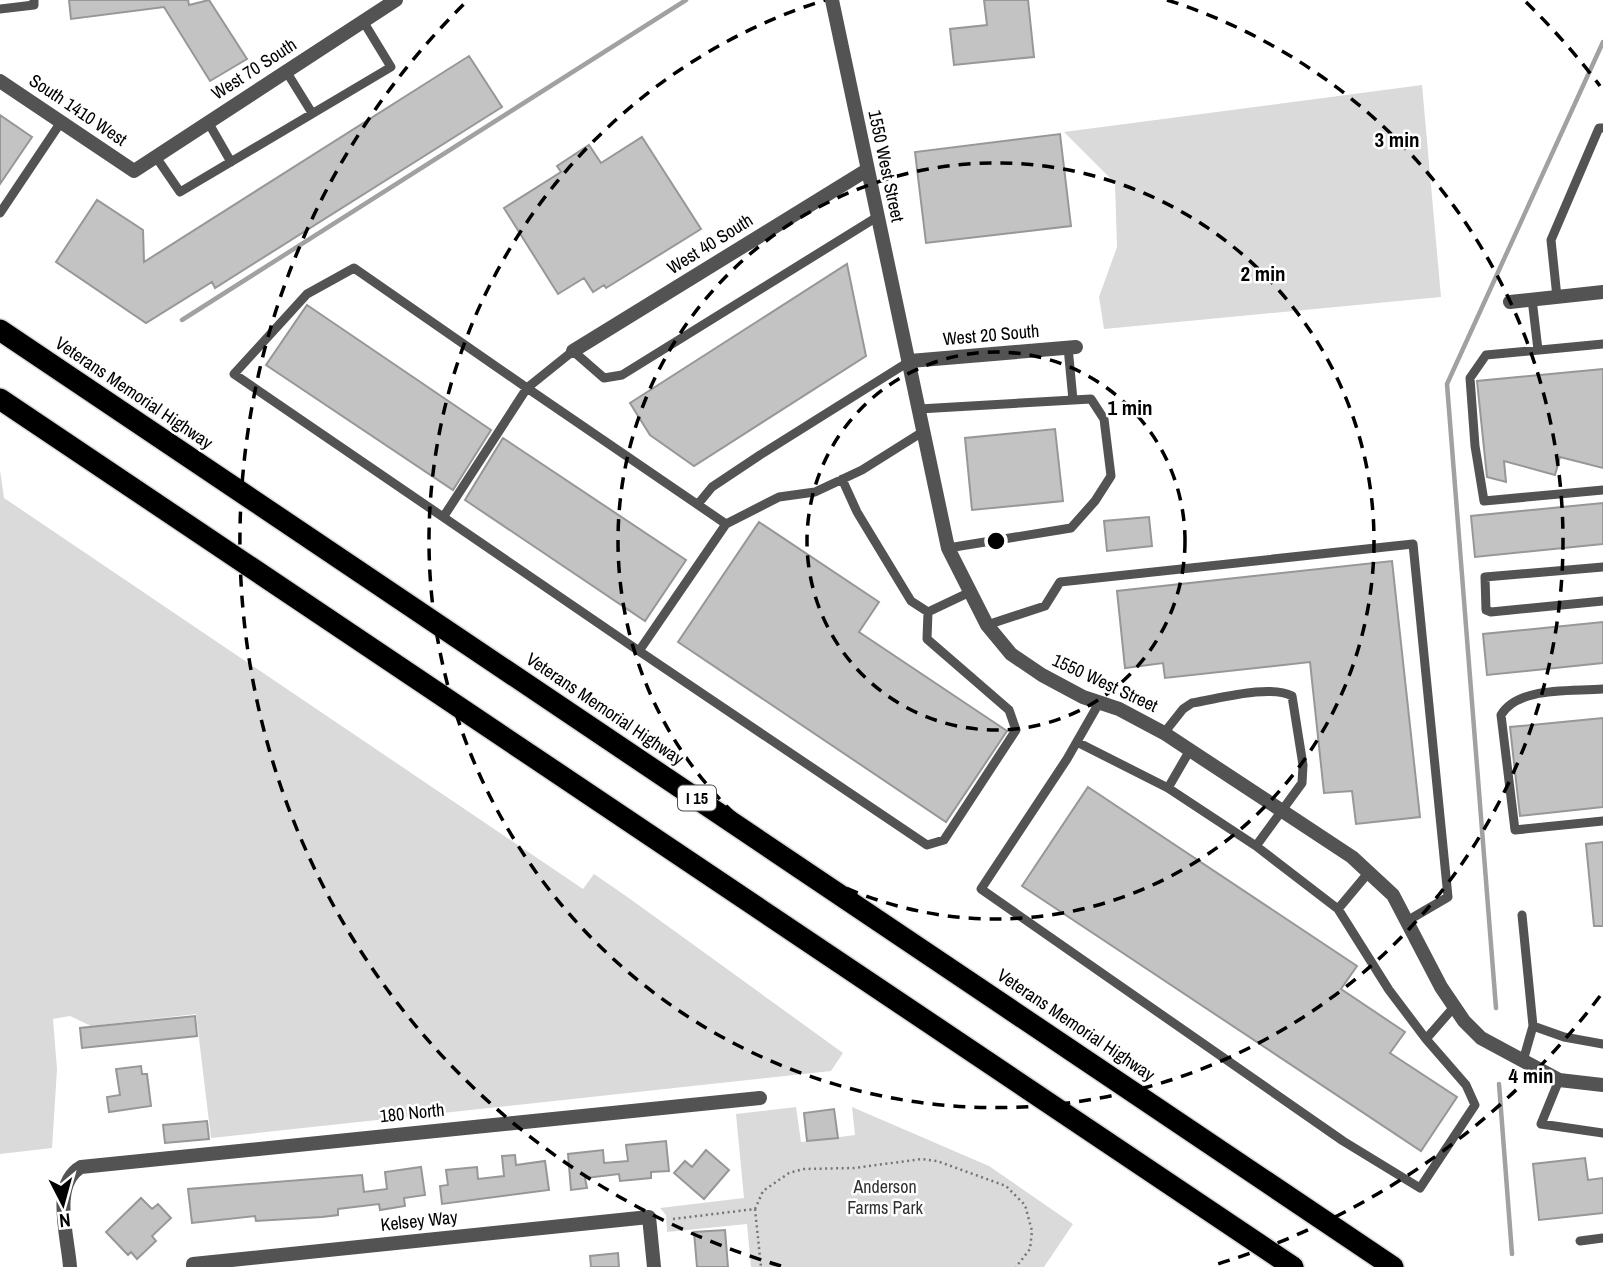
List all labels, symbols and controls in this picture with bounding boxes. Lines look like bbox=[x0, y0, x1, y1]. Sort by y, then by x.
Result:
street label: West 70 South bbox=[206, 32, 301, 105]
street label: South 1410 West bbox=[24, 68, 132, 152]
street label: 1550 West Street bbox=[862, 108, 911, 224]
text: 3 min bbox=[1375, 125, 1419, 154]
street label: West 40 South bbox=[662, 207, 757, 280]
text: 2 min bbox=[1241, 259, 1285, 288]
street label: West 20 South bbox=[942, 318, 1040, 351]
street label: Veterans Memorial Highway bbox=[50, 330, 219, 455]
text: 1 min bbox=[1108, 393, 1152, 422]
centre of rings bbox=[984, 529, 1008, 553]
street label: Veterans Memorial Highway bbox=[521, 646, 690, 771]
street label: 1550 West Street bbox=[1048, 647, 1162, 718]
road number: I 15 bbox=[678, 786, 716, 810]
street label: Veterans Memorial Highway bbox=[992, 962, 1161, 1087]
text: 4 min bbox=[1509, 1061, 1553, 1090]
street label: 180 North bbox=[378, 1097, 445, 1128]
north arrow bbox=[28, 1169, 98, 1239]
park label: Anderson Farms Park bbox=[847, 1174, 923, 1220]
street label: Kelsey Way bbox=[379, 1204, 459, 1237]
text: N bbox=[58, 1207, 72, 1234]

